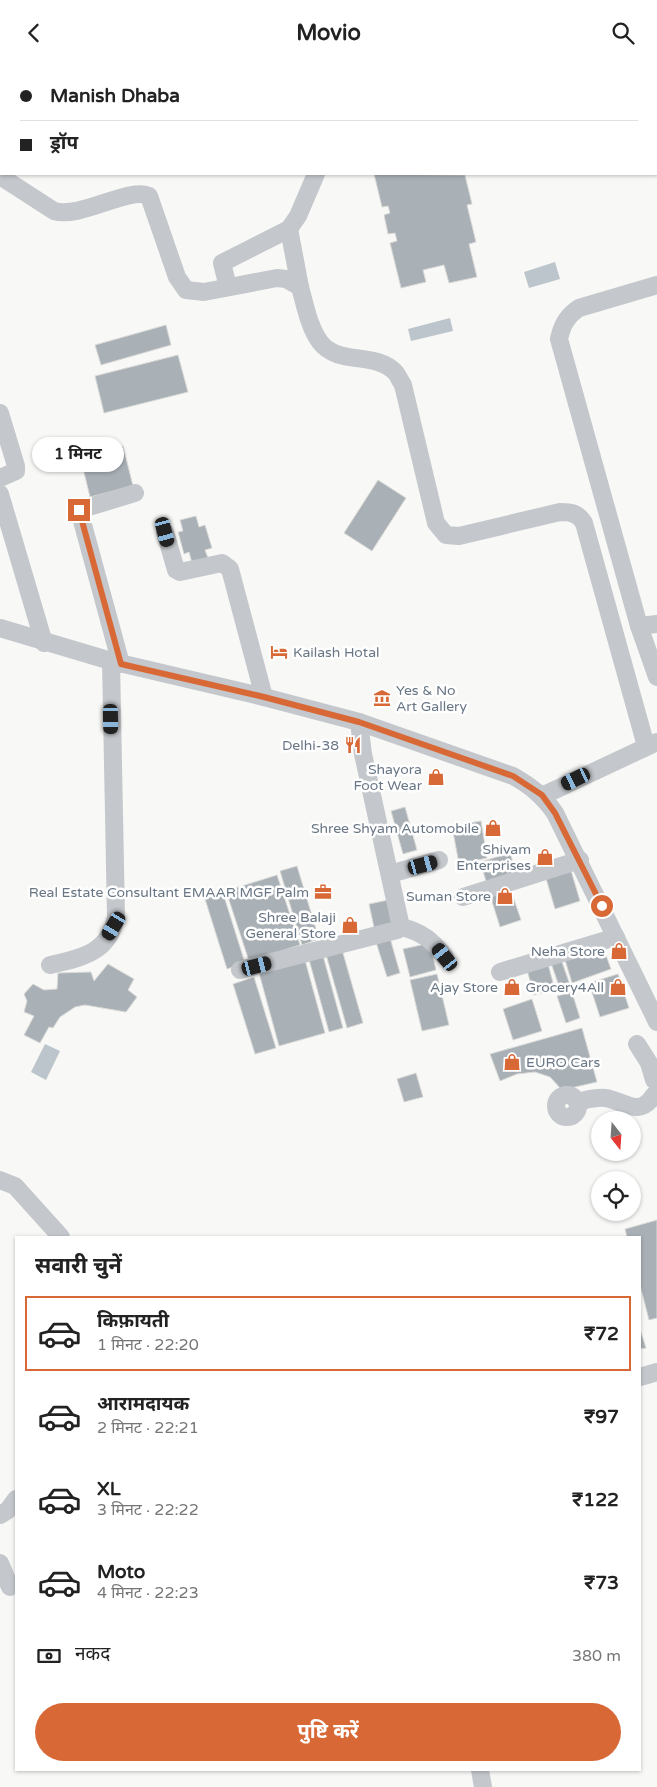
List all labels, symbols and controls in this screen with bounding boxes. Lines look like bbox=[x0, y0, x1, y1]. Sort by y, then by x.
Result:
icon: back bbox=[20, 19, 48, 47]
icon: search bbox=[609, 19, 637, 47]
text: Movio bbox=[296, 20, 361, 46]
text: Manish Dhaba bbox=[50, 85, 180, 107]
text: ड्रॉप bbox=[50, 132, 78, 154]
callout: 1 मिनट bbox=[33, 437, 125, 473]
text: 1 मिनट bbox=[54, 444, 102, 464]
route end bbox=[68, 499, 90, 521]
car bbox=[153, 516, 176, 548]
hotel icon: Kailash Hotal bbox=[269, 642, 289, 662]
place label: Kailash Hotal bbox=[293, 644, 380, 661]
place label: Yes & No Art Gallery bbox=[396, 682, 467, 715]
museum icon: Yes & No Art Gallery bbox=[372, 688, 392, 708]
car bbox=[103, 704, 118, 734]
restaurant icon: Delhi-38 bbox=[343, 735, 363, 755]
place label: Delhi-38 bbox=[282, 737, 339, 754]
place label: Shayora Foot Wear bbox=[353, 761, 423, 794]
car bbox=[559, 766, 592, 792]
shop icon: Shayora Foot Wear bbox=[426, 767, 446, 787]
shop icon: Shree Shyam Automobile bbox=[483, 818, 503, 838]
place label: Shree Shyam Automobile bbox=[311, 820, 479, 837]
place label: Shivam Enterprises bbox=[456, 841, 531, 874]
shop icon: Shivam Enterprises bbox=[535, 847, 555, 867]
car bbox=[406, 854, 439, 876]
office icon: Real Estate Consultant EMAAR MGF Palm bbox=[313, 882, 333, 902]
place label: Real Estate Consultant EMAAR MGF Palm bbox=[29, 884, 309, 901]
shop icon: Suman Store bbox=[495, 886, 515, 906]
place label: Suman Store bbox=[406, 888, 491, 905]
route start bbox=[591, 895, 613, 917]
car bbox=[99, 909, 128, 943]
place label: Shree Balaji General Store bbox=[246, 909, 336, 942]
shop icon: Shree Balaji General Store bbox=[340, 915, 360, 935]
car bbox=[429, 941, 460, 973]
shop icon: Neha Store bbox=[609, 941, 629, 961]
place label: Neha Store bbox=[531, 943, 605, 960]
car bbox=[240, 955, 273, 977]
shop icon: Ajay Store bbox=[502, 977, 522, 997]
shop icon: Grocery4All bbox=[608, 977, 628, 997]
place label: Ajay Store bbox=[430, 979, 498, 996]
place label: Grocery4All bbox=[525, 979, 604, 996]
shop icon: EURO Cars bbox=[502, 1052, 522, 1072]
place label: EURO Cars bbox=[526, 1054, 600, 1071]
north arrow bbox=[591, 1111, 641, 1161]
map controls bbox=[591, 1111, 641, 1221]
button: locate bbox=[591, 1171, 641, 1221]
text: सवारी चुनें bbox=[35, 1253, 122, 1279]
text: किफ़ायती bbox=[97, 1310, 169, 1332]
icon: car bbox=[37, 1311, 82, 1356]
text: ₹72 bbox=[584, 1323, 619, 1345]
text: 1 मिनट · 22:20 bbox=[97, 1335, 199, 1355]
text: आरामदायक bbox=[97, 1393, 189, 1415]
icon: car bbox=[37, 1394, 82, 1439]
text: ₹97 bbox=[584, 1406, 619, 1428]
text: 2 मिनट · 22:21 bbox=[97, 1418, 199, 1438]
icon: car bbox=[37, 1477, 82, 1522]
text: XL bbox=[97, 1478, 121, 1500]
text: ₹122 bbox=[572, 1489, 619, 1511]
text: 3 मिनट · 22:22 bbox=[97, 1500, 199, 1520]
icon: car bbox=[37, 1560, 82, 1605]
text: Moto bbox=[97, 1561, 145, 1583]
text: ₹73 bbox=[584, 1572, 619, 1594]
text: 4 मिनट · 22:23 bbox=[97, 1583, 199, 1603]
icon: cash bbox=[35, 1642, 63, 1670]
text: नकद bbox=[75, 1643, 110, 1665]
text: 380 m bbox=[572, 1646, 621, 1666]
button: पुष्टि करें bbox=[35, 1703, 621, 1761]

